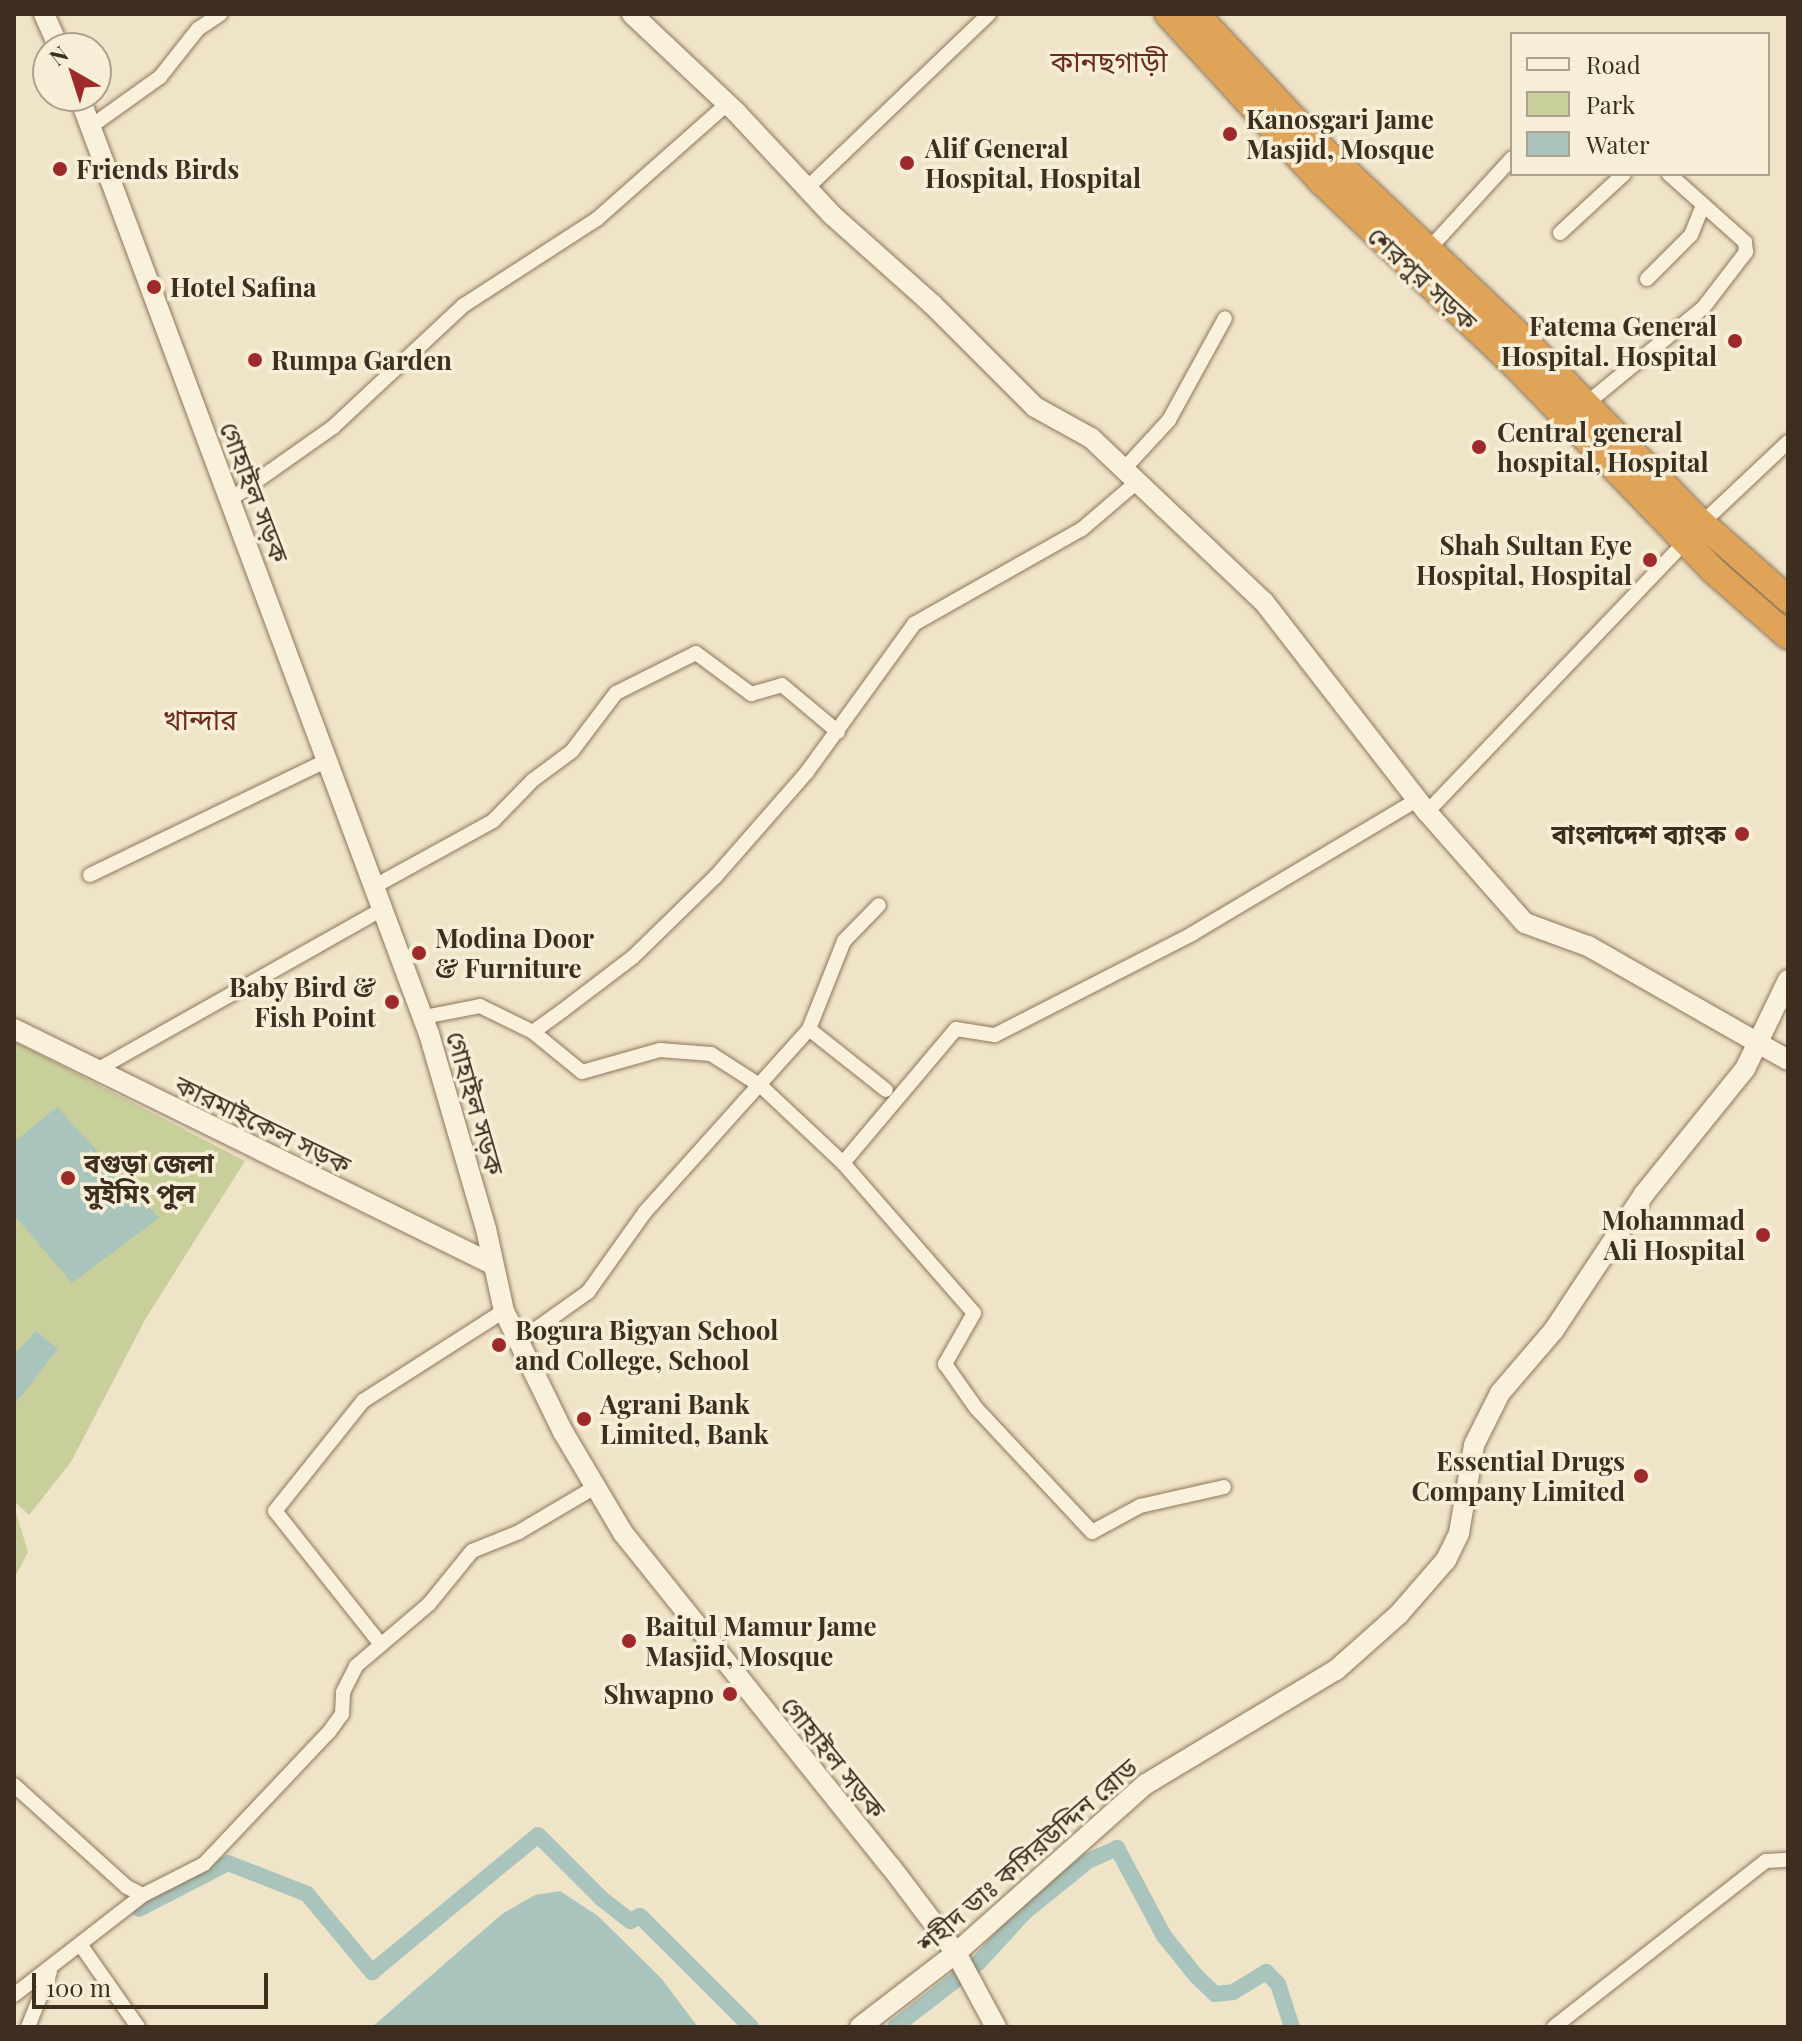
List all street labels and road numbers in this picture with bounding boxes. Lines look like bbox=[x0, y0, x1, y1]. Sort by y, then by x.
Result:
street label: শেরপুর সড়ক bbox=[1362, 220, 1484, 336]
street label: গোহাইল সড়ক bbox=[214, 417, 296, 567]
street label: গোহাইল সড়ক bbox=[441, 1028, 511, 1178]
street label: কারমাইকেল সড়ক bbox=[170, 1068, 356, 1180]
street label: গোহাইল সড়ক bbox=[775, 1690, 893, 1824]
street label: শহীদ ডাঃ কসিরউদ্দিন রোড bbox=[911, 1751, 1143, 1959]

